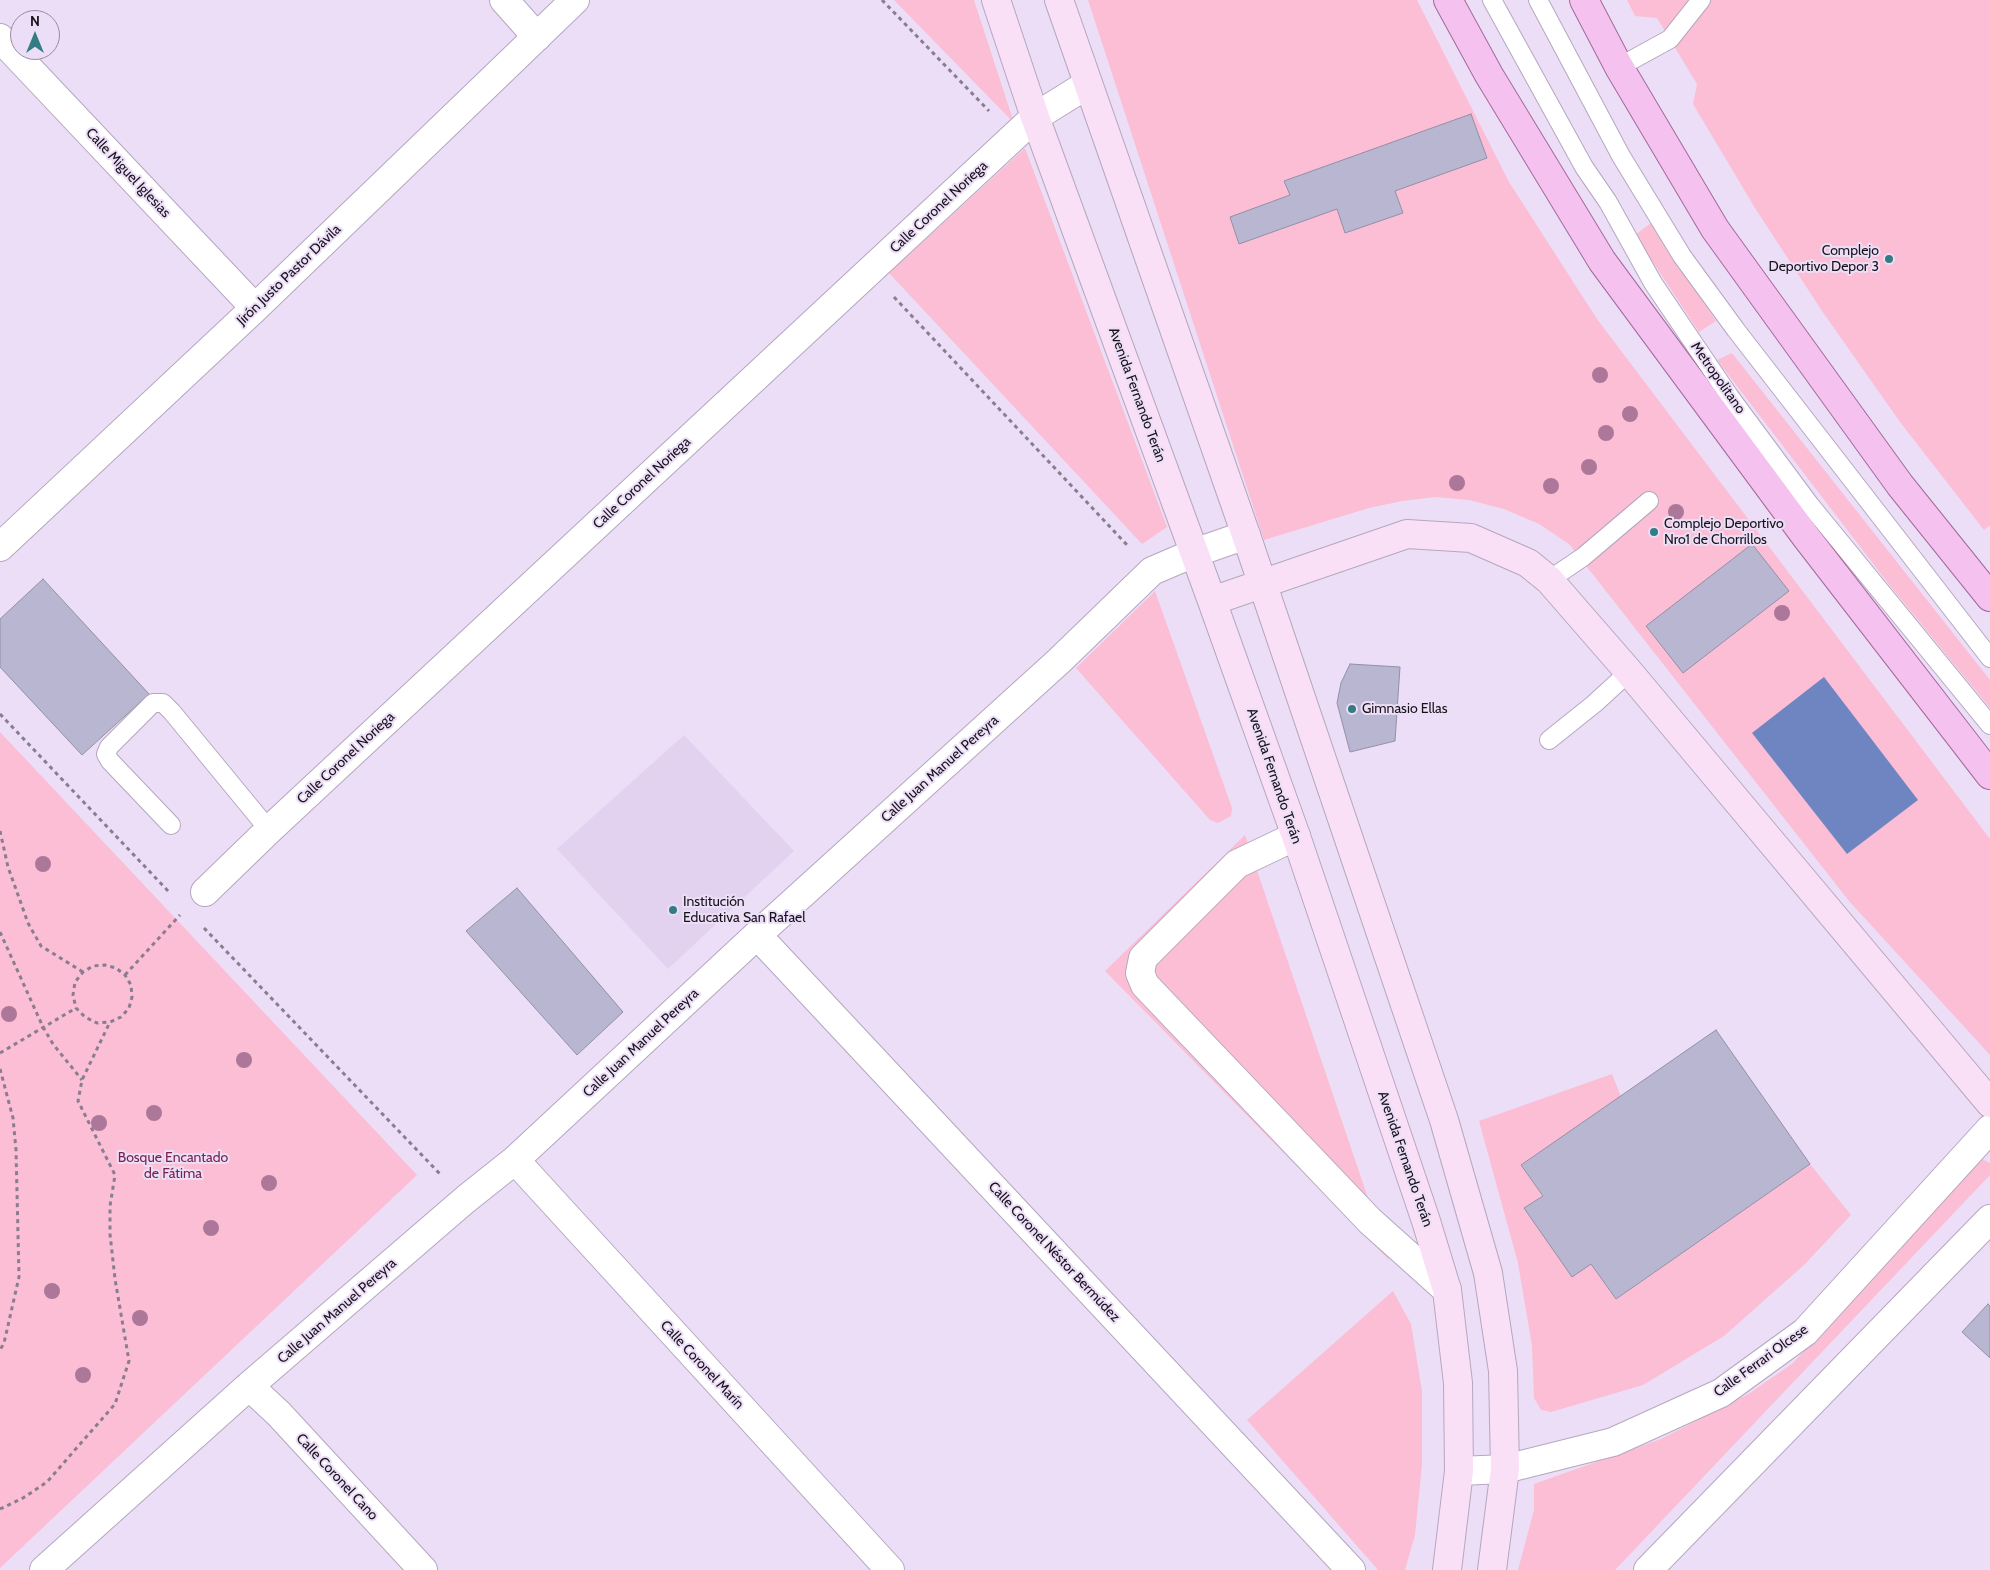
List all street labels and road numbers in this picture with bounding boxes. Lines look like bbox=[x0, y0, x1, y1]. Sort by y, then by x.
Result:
street label: Calle Miguel Iglesias bbox=[82, 125, 174, 221]
street label: Calle Coronel Noriega bbox=[887, 157, 991, 257]
street label: Jirón Justo Pastor Dávila bbox=[234, 221, 344, 329]
street label: Avenida Fernando Terán bbox=[1105, 325, 1169, 465]
street label: Metropolitano bbox=[1687, 339, 1749, 417]
street label: Calle Coronel Noriega bbox=[590, 433, 694, 533]
street label: Avenida Fernando Terán bbox=[1243, 706, 1305, 846]
street label: Calle Coronel Noriega bbox=[294, 708, 398, 808]
street label: Calle Juan Manuel Pereyra bbox=[878, 712, 1002, 826]
street label: Calle Juan Manuel Pereyra bbox=[580, 985, 702, 1101]
street label: Avenida Fernando Terán bbox=[1374, 1089, 1436, 1229]
street label: Calle Coronel Néstor Bermúdez bbox=[985, 1178, 1123, 1326]
street label: Calle Juan Manuel Pereyra bbox=[274, 1255, 400, 1367]
street label: Calle Coronel Marín bbox=[657, 1317, 747, 1413]
street label: Calle Ferrari Olcese bbox=[1711, 1321, 1811, 1401]
street label: Calle Coronel Cano bbox=[292, 1430, 382, 1524]

